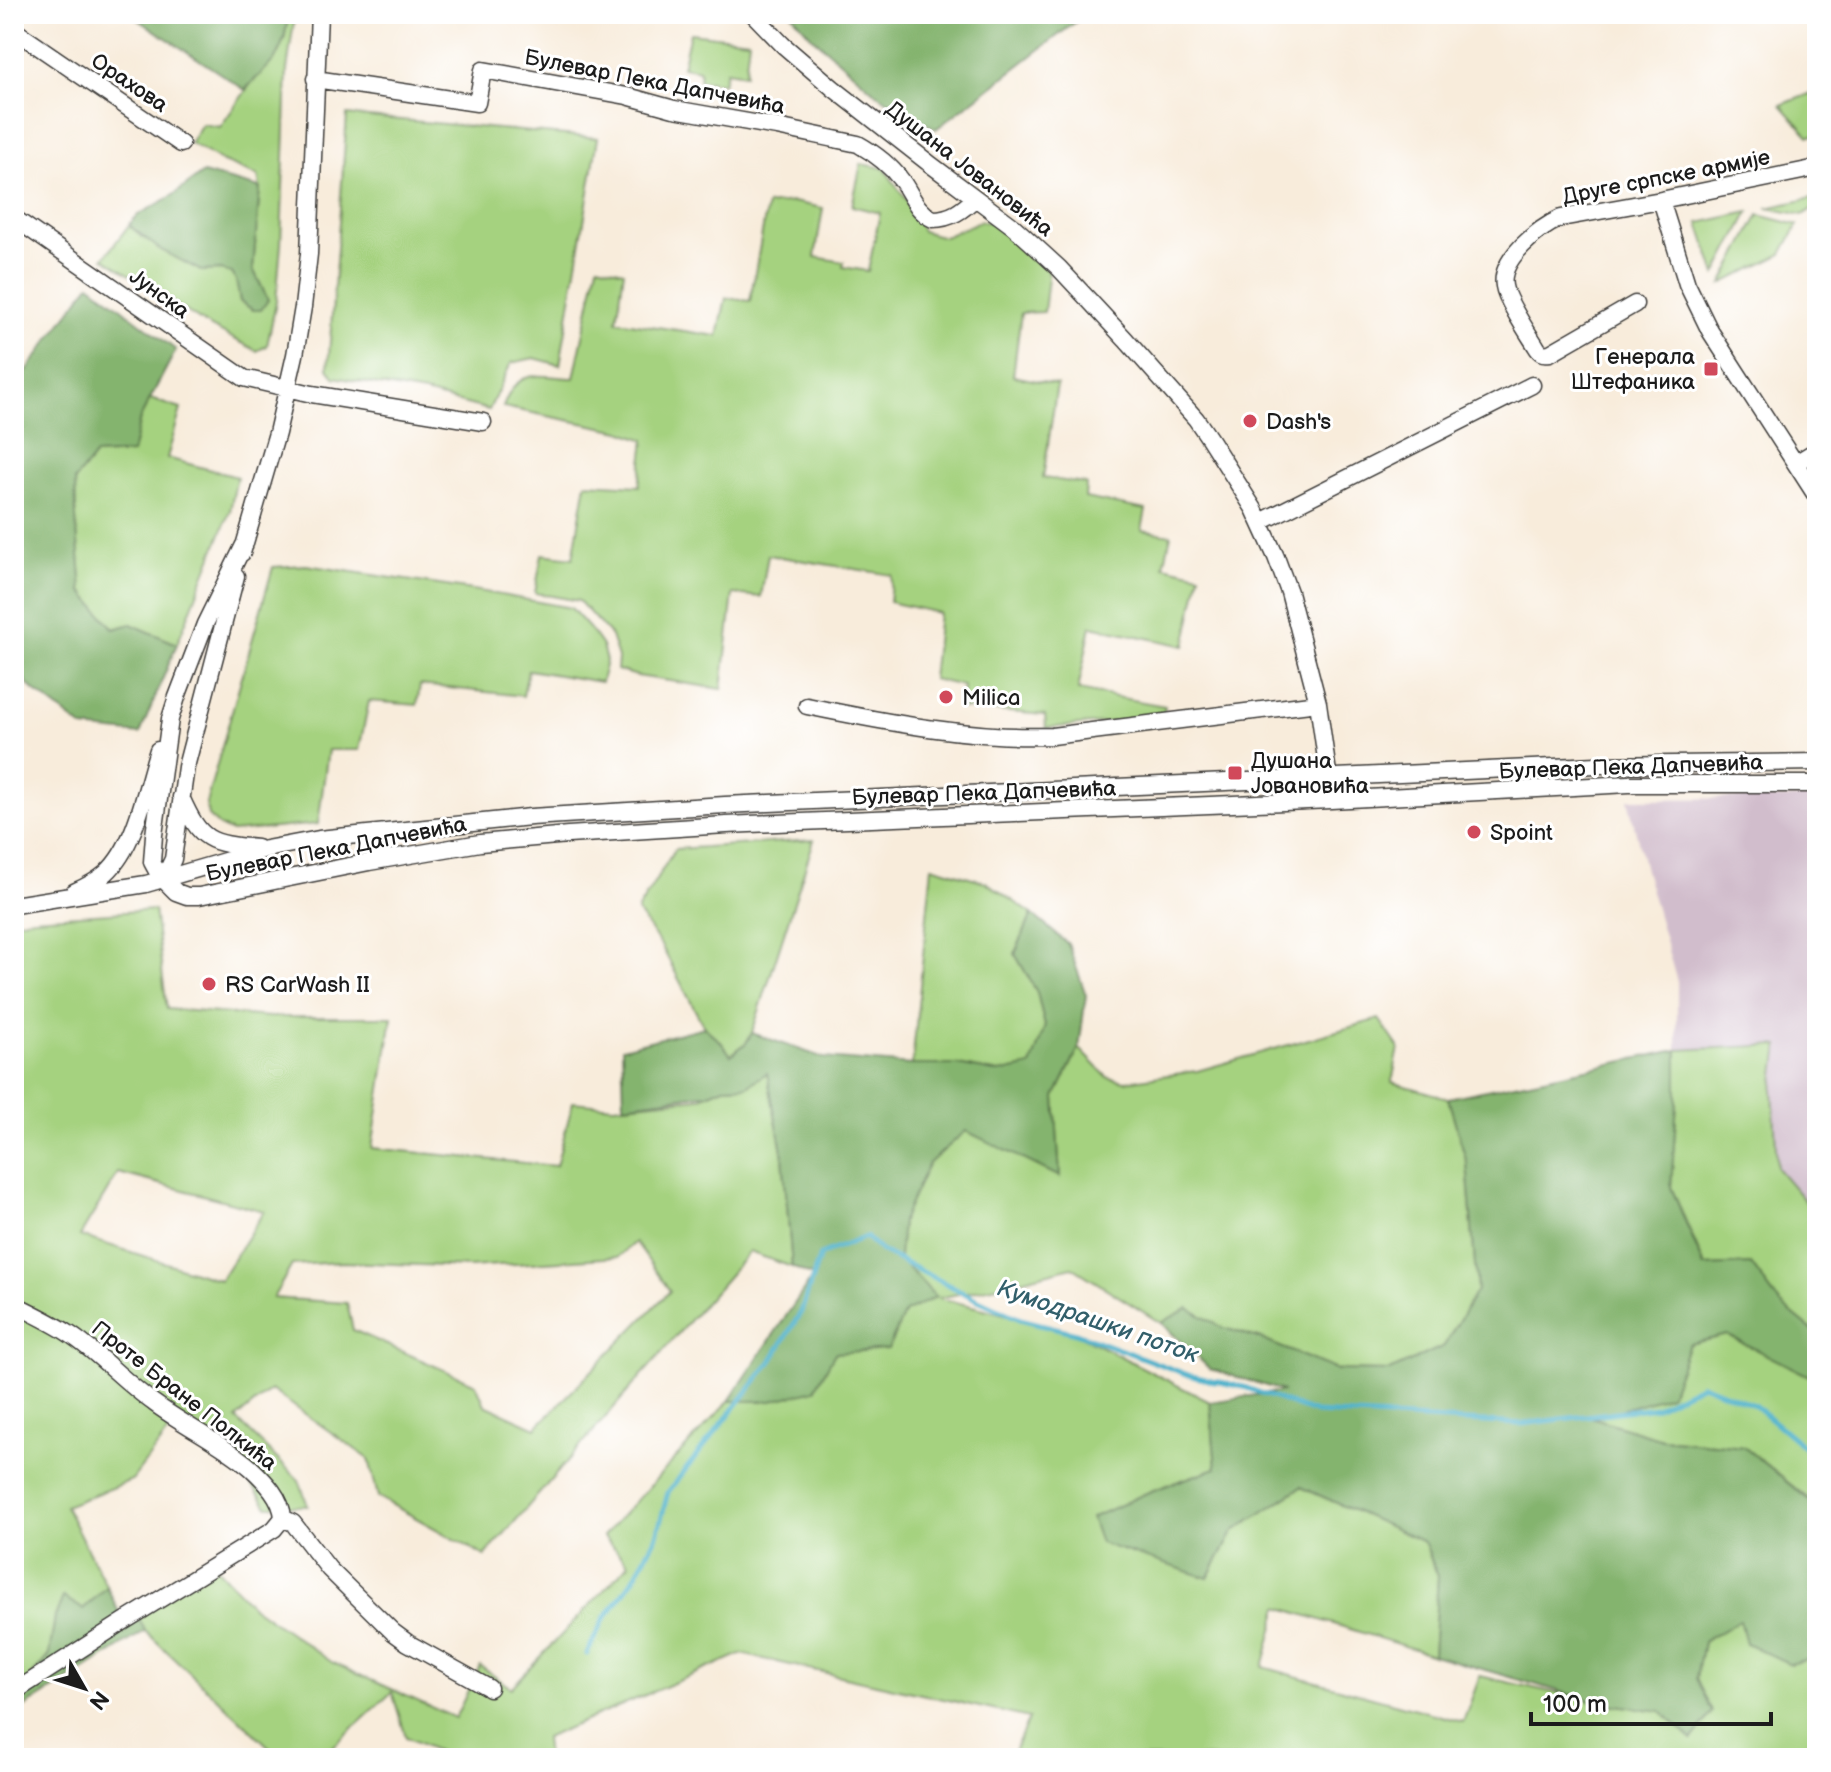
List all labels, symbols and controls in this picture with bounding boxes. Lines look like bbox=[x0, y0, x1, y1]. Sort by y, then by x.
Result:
street label: Булевар Пека Дапчевића bbox=[522, 44, 787, 121]
street label: Орахова bbox=[86, 48, 173, 119]
street label: Душана Јовановића bbox=[880, 95, 1058, 243]
street label: Друге српске армије bbox=[1560, 144, 1772, 211]
street label: Јунска bbox=[124, 263, 195, 325]
place label: Генерала Штефаника bbox=[1571, 344, 1695, 396]
marker: Генерала Штефаника bbox=[1702, 360, 1720, 378]
place label: Dash's bbox=[1266, 409, 1331, 436]
marker: Dash's bbox=[1241, 412, 1259, 430]
place label: Milica bbox=[962, 685, 1020, 712]
marker: Milica bbox=[937, 688, 955, 706]
place label: Душана Јовановића bbox=[1251, 748, 1369, 800]
street label: Булевар Пека Дапчевића bbox=[1498, 749, 1764, 786]
marker: Душана Јовановића bbox=[1226, 764, 1244, 782]
street label: Булевар Пека Дапчевића bbox=[851, 775, 1117, 812]
street label: Булевар Пека Дапчевића bbox=[204, 811, 469, 888]
place label: Spoint bbox=[1490, 820, 1553, 847]
marker: Spoint bbox=[1465, 823, 1483, 841]
place label: RS CarWash II bbox=[225, 972, 370, 999]
marker: RS CarWash II bbox=[200, 975, 218, 993]
water label: Кумодрашки поток bbox=[993, 1273, 1203, 1370]
street label: Проте Бране Полкића bbox=[86, 1315, 282, 1477]
north arrow bbox=[44, 1648, 124, 1728]
scale bar bbox=[1531, 1676, 1771, 1726]
text: N bbox=[83, 1685, 114, 1715]
text: 100 m bbox=[1543, 1690, 1607, 1719]

